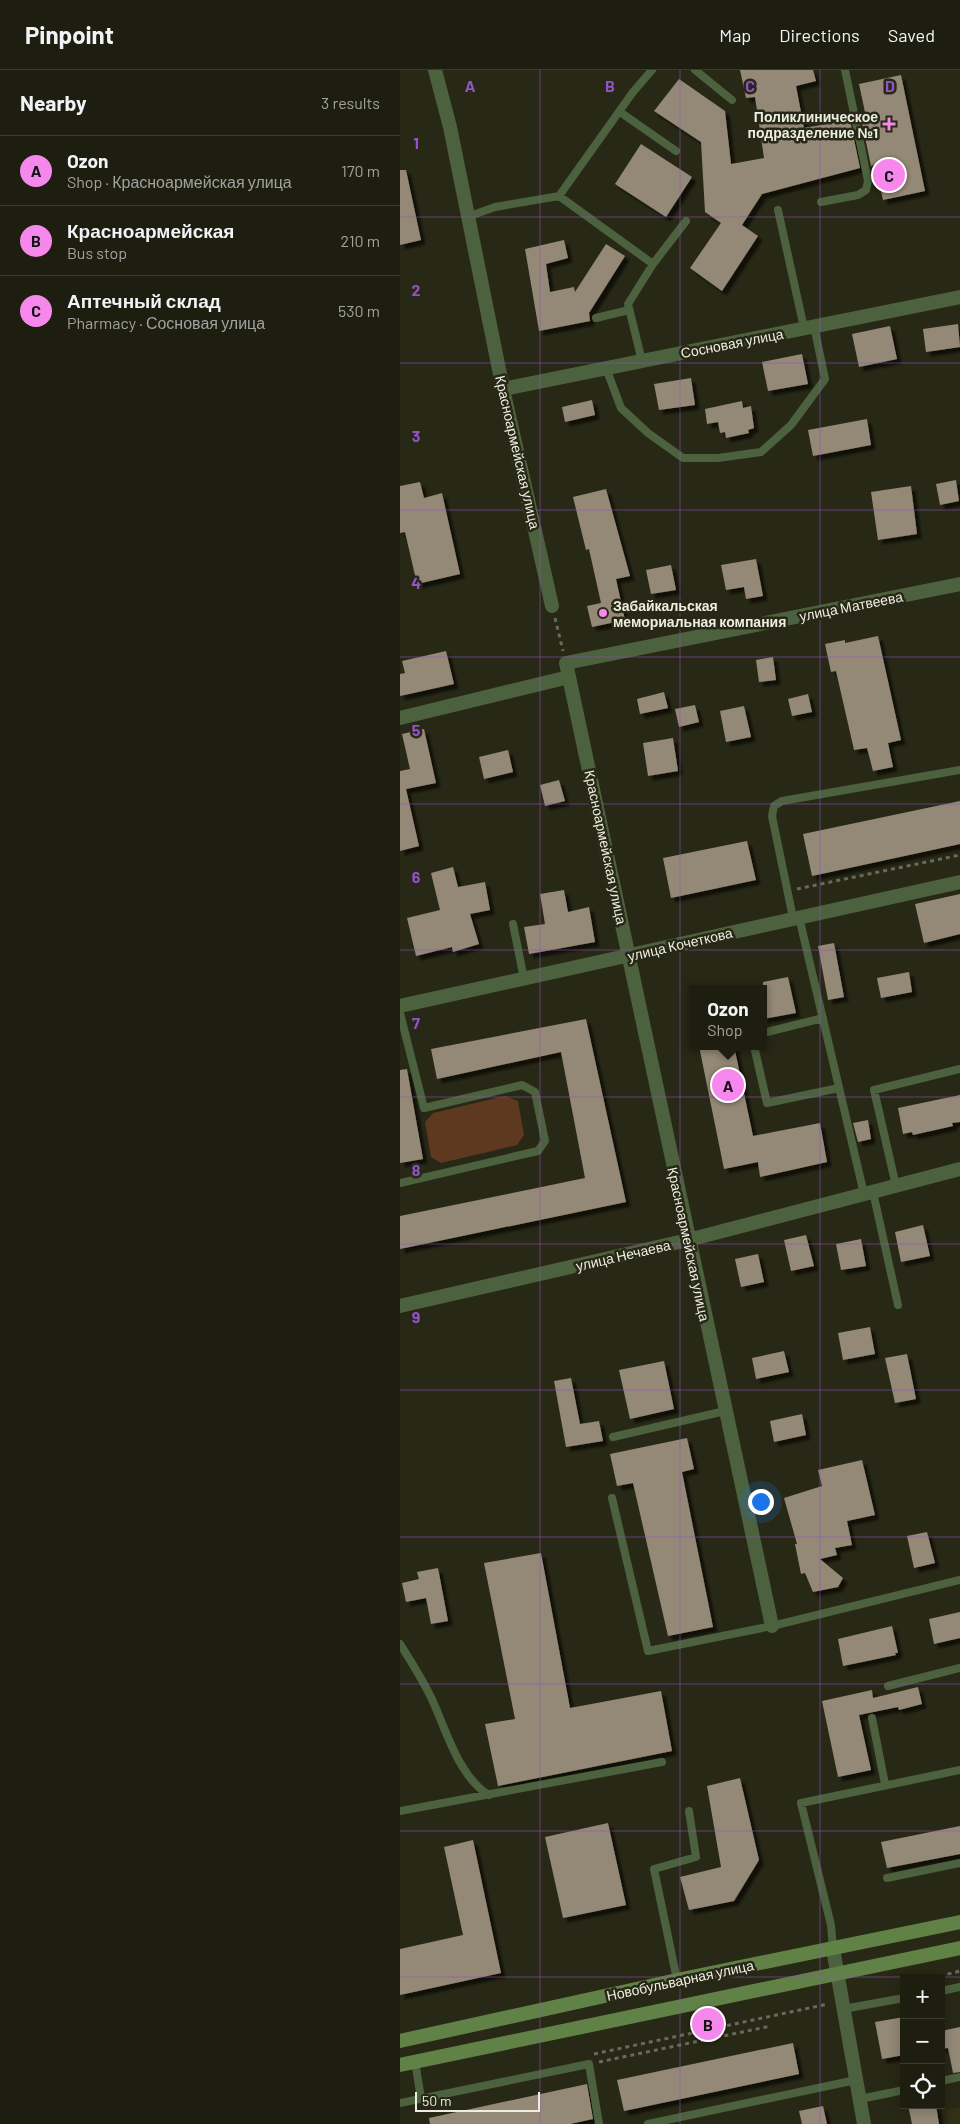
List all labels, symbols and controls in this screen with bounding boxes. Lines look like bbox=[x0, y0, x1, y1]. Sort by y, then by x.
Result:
text: Pinpoint bbox=[25, 20, 114, 49]
text: Map bbox=[719, 24, 751, 46]
text: Directions bbox=[779, 24, 860, 46]
text: Saved bbox=[888, 24, 935, 46]
text: A bbox=[465, 76, 476, 95]
text: B bbox=[605, 76, 615, 95]
text: C bbox=[745, 76, 755, 95]
text: D bbox=[885, 76, 895, 95]
text: Nearby bbox=[20, 90, 86, 115]
text: 3 results bbox=[321, 93, 380, 112]
place label: Поликлиническое подразделение №1 bbox=[747, 108, 878, 141]
marker: Поликлиническое подразделение №1 bbox=[882, 117, 896, 131]
text: 1 bbox=[413, 133, 419, 152]
text: Ozon bbox=[67, 149, 109, 172]
pin: C bbox=[873, 156, 905, 194]
text: A bbox=[31, 161, 41, 180]
text: 170 m bbox=[341, 161, 380, 180]
text: Shop · Красноармейская улица bbox=[67, 172, 292, 191]
text: Красноармейская bbox=[67, 219, 234, 242]
text: B bbox=[31, 231, 41, 250]
text: 210 m bbox=[341, 231, 380, 250]
text: Bus stop bbox=[67, 243, 127, 262]
text: 2 bbox=[412, 280, 421, 299]
text: Аптечный склад bbox=[67, 289, 221, 312]
text: C bbox=[31, 301, 41, 320]
text: 530 m bbox=[338, 301, 380, 320]
text: Pharmacy · Сосновая улица bbox=[67, 313, 265, 332]
street label: Сосновая улица bbox=[679, 325, 785, 361]
street label: Красноармейская улица bbox=[492, 374, 544, 531]
text: 3 bbox=[412, 426, 420, 445]
text: 4 bbox=[411, 573, 421, 592]
street label: улица Матвеева bbox=[798, 588, 904, 624]
place label: Забайкальская мемориальная компания bbox=[613, 597, 786, 630]
marker: Забайкальская мемориальная компания bbox=[597, 607, 609, 619]
text: 5 bbox=[412, 720, 421, 739]
street label: Красноармейская улица bbox=[581, 768, 631, 926]
text: 6 bbox=[412, 867, 421, 886]
street label: улица Кочеткова bbox=[626, 924, 734, 964]
popup bbox=[689, 985, 767, 1050]
text: Ozon bbox=[707, 997, 749, 1020]
text: 7 bbox=[412, 1013, 420, 1032]
text: Shop bbox=[707, 1020, 743, 1039]
pin: A bbox=[712, 1066, 744, 1104]
text: 8 bbox=[412, 1160, 421, 1179]
street label: Красноармейская улица bbox=[664, 1165, 714, 1323]
street label: улица Нечаева bbox=[574, 1236, 672, 1274]
text: 9 bbox=[412, 1307, 420, 1326]
your location bbox=[748, 1489, 774, 1515]
street label: Новобульварная улица bbox=[605, 1956, 755, 2004]
map controls bbox=[900, 1974, 945, 2109]
button: + bbox=[900, 1974, 945, 2019]
pin: B bbox=[692, 2005, 724, 2043]
button: − bbox=[900, 2019, 945, 2064]
button: locate bbox=[900, 2064, 945, 2109]
scale bar bbox=[415, 2089, 540, 2112]
text: 50 m bbox=[422, 2092, 451, 2109]

